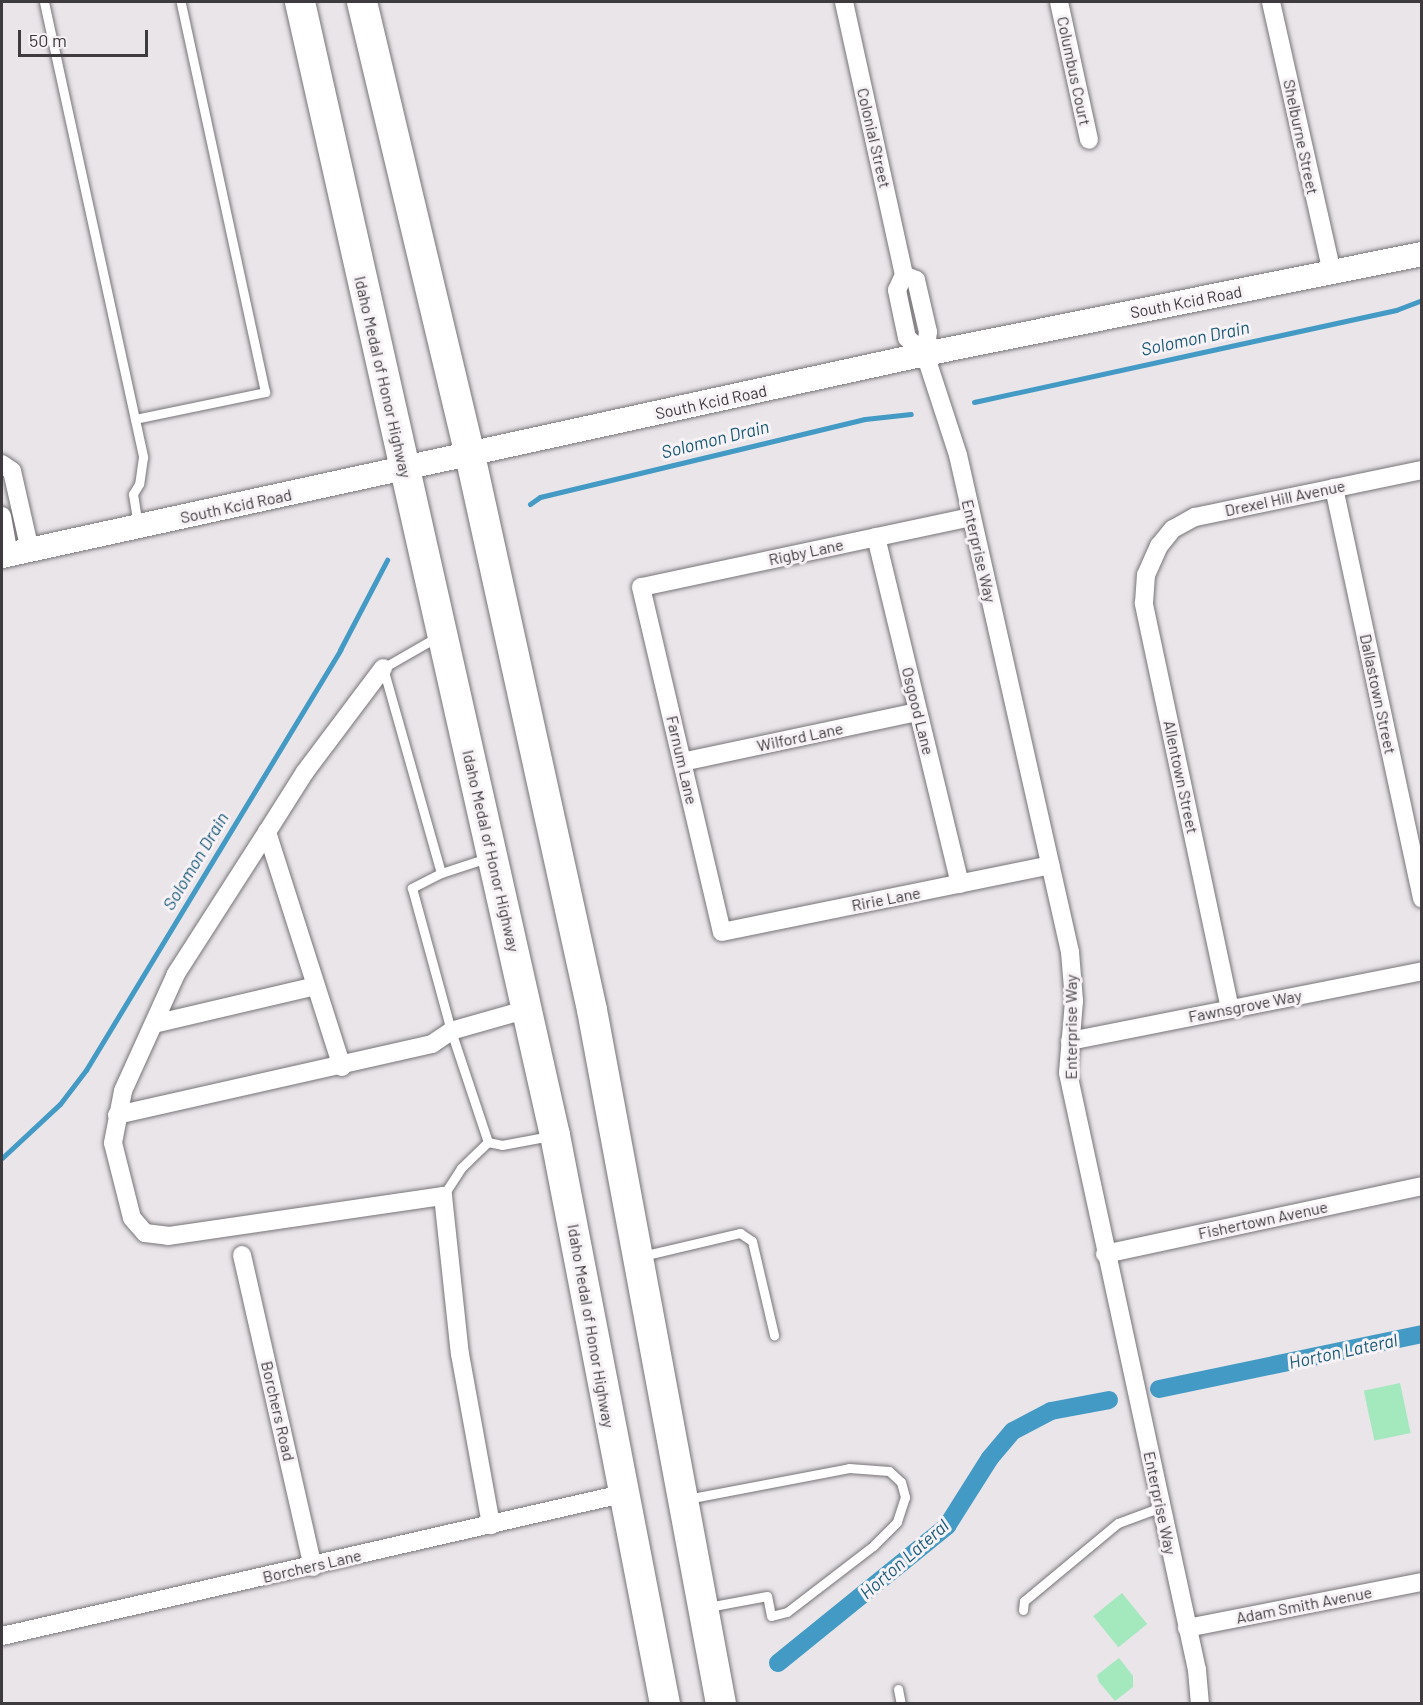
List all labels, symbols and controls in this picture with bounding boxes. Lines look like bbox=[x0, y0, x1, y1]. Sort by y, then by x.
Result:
street label: Columbus Court bbox=[1053, 15, 1095, 127]
scale bar bbox=[21, 18, 152, 56]
text: 50 m bbox=[29, 29, 67, 51]
street label: Shelburne Street bbox=[1279, 78, 1323, 196]
street label: Colonial Street bbox=[853, 86, 895, 190]
street label: Idaho Medal of Honor Highway bbox=[350, 274, 416, 480]
street label: South Kcid Road bbox=[1128, 282, 1244, 322]
water label: Solomon Drain bbox=[1139, 316, 1251, 360]
street label: South Kcid Road bbox=[653, 381, 769, 423]
water label: Solomon Drain bbox=[659, 415, 771, 463]
street label: Drexel Hill Avenue bbox=[1223, 476, 1347, 520]
street label: South Kcid Road bbox=[178, 485, 294, 527]
street label: Enterprise Way bbox=[958, 498, 1000, 604]
street label: Rigby Lane bbox=[767, 535, 845, 569]
street label: Dallastown Street bbox=[1356, 632, 1400, 756]
street label: Osgood Lane bbox=[898, 665, 938, 757]
street label: Farnum Lane bbox=[662, 714, 702, 806]
street label: Wilford Lane bbox=[755, 719, 845, 755]
street label: Allentown Street bbox=[1160, 719, 1202, 835]
street label: Idaho Medal of Honor Highway bbox=[458, 748, 524, 954]
water label: Solomon Drain bbox=[157, 808, 233, 914]
street label: Ririe Lane bbox=[850, 883, 922, 915]
street label: Enterprise Way bbox=[1061, 974, 1081, 1080]
street label: Fawnsgrove Way bbox=[1187, 986, 1303, 1026]
street label: Fishertown Avenue bbox=[1196, 1197, 1330, 1243]
street label: Idaho Medal of Honor Highway bbox=[564, 1223, 618, 1429]
water label: Horton Lateral bbox=[1287, 1329, 1399, 1373]
street label: Borchers Road bbox=[257, 1359, 299, 1463]
street label: Enterprise Way bbox=[1140, 1450, 1180, 1556]
water label: Horton Lateral bbox=[855, 1515, 953, 1603]
street label: Borchers Lane bbox=[261, 1545, 363, 1587]
street label: Adam Smith Avenue bbox=[1234, 1582, 1374, 1628]

